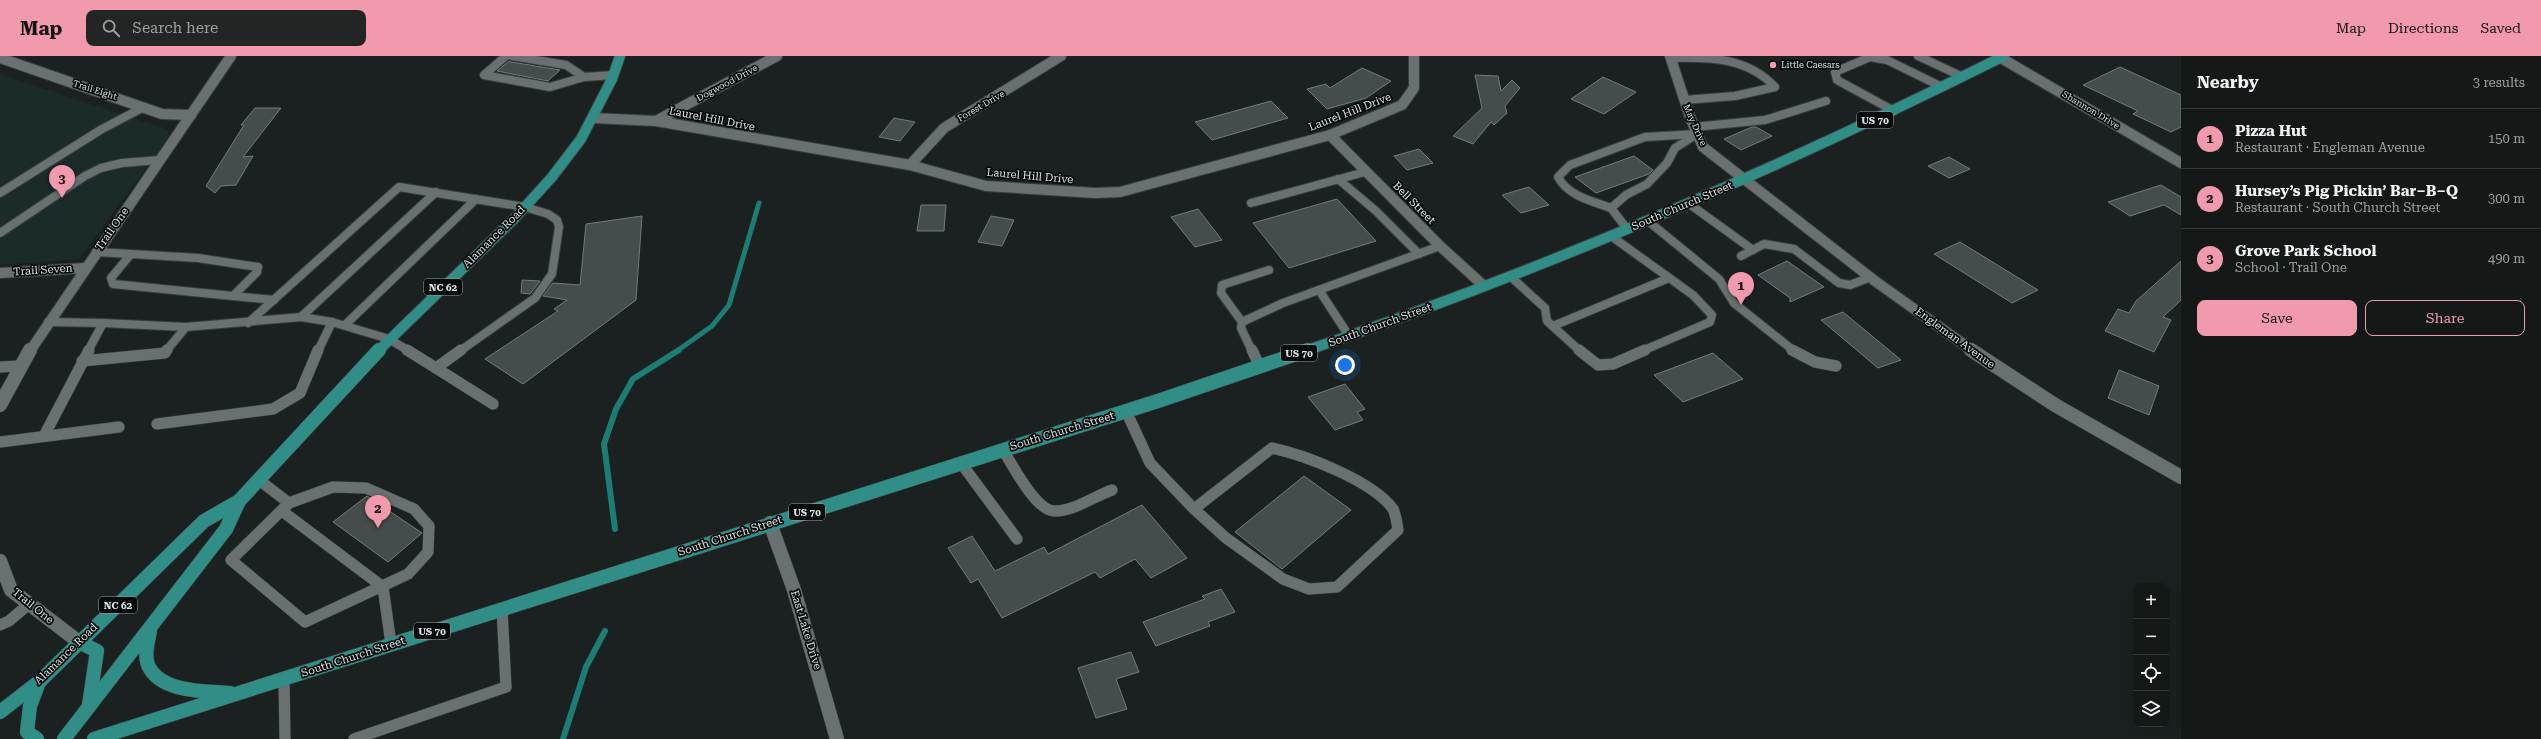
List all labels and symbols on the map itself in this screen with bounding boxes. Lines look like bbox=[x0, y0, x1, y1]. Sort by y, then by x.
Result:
marker: Little Caesars bbox=[1768, 60, 1778, 70]
place label: Little Caesars bbox=[1781, 60, 1840, 70]
street label: Dogwood Drive bbox=[695, 63, 759, 103]
street label: Trail Eight bbox=[72, 78, 119, 102]
street label: Forest Drive bbox=[956, 89, 1006, 123]
street label: Shannon Drive bbox=[2061, 89, 2121, 131]
street label: Laurel Hill Drive bbox=[1307, 90, 1393, 134]
street label: May Drive bbox=[1681, 103, 1709, 147]
street label: Laurel Hill Drive bbox=[668, 104, 756, 134]
road number: US 70 bbox=[1857, 112, 1893, 128]
pin: 3 bbox=[49, 165, 75, 198]
street label: Laurel Hill Drive bbox=[986, 166, 1074, 186]
street label: Bell Street bbox=[1390, 179, 1438, 227]
street label: South Church Street bbox=[1630, 179, 1734, 233]
street label: Alamance Road bbox=[460, 203, 528, 271]
street label: Trail One bbox=[93, 205, 131, 253]
street label: Trail Seven bbox=[13, 261, 73, 279]
pin: 1 bbox=[1728, 272, 1754, 305]
road number: NC 62 bbox=[424, 279, 462, 295]
street label: South Church Street bbox=[1327, 300, 1433, 350]
street label: Engleman Avenue bbox=[1913, 305, 1997, 371]
road number: US 70 bbox=[1281, 345, 1317, 361]
your location bbox=[1335, 355, 1355, 375]
street label: South Church Street bbox=[1008, 409, 1116, 453]
pin: 2 bbox=[365, 495, 391, 528]
road number: US 70 bbox=[789, 504, 825, 520]
street label: South Church Street bbox=[676, 513, 784, 559]
street label: Trail One bbox=[10, 585, 56, 627]
street label: East Lake Drive bbox=[788, 589, 824, 671]
road number: NC 62 bbox=[99, 597, 137, 613]
street label: Alamance Road bbox=[32, 621, 100, 687]
road number: US 70 bbox=[414, 623, 450, 639]
street label: South Church Street bbox=[299, 634, 407, 680]

